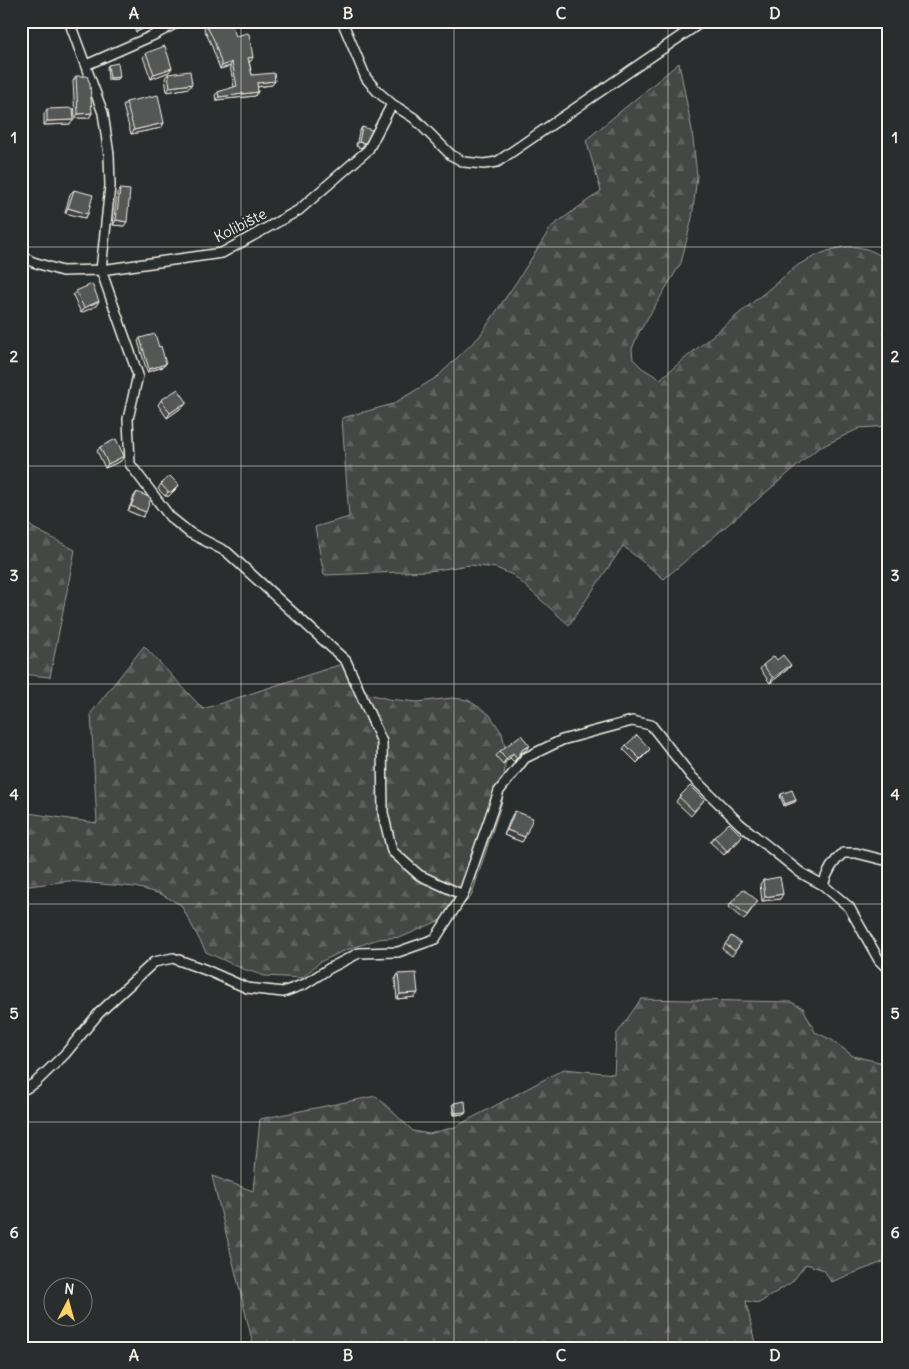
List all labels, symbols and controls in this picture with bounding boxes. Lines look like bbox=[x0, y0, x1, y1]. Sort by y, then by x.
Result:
text: A bbox=[129, 3, 139, 23]
text: B bbox=[343, 3, 354, 23]
text: C bbox=[556, 3, 567, 23]
text: D bbox=[769, 3, 781, 23]
text: 1 bbox=[11, 127, 17, 147]
text: 1 bbox=[892, 127, 898, 147]
street label: Kolibište bbox=[211, 204, 269, 246]
text: 2 bbox=[10, 346, 19, 366]
text: 2 bbox=[891, 346, 900, 366]
text: 3 bbox=[9, 565, 19, 585]
text: 3 bbox=[890, 565, 900, 585]
text: 4 bbox=[9, 784, 19, 804]
text: 4 bbox=[890, 784, 900, 804]
text: 5 bbox=[9, 1003, 19, 1023]
text: 5 bbox=[890, 1003, 900, 1023]
text: 6 bbox=[9, 1222, 19, 1242]
text: 6 bbox=[890, 1222, 900, 1242]
north arrow bbox=[42, 1276, 92, 1326]
text: N bbox=[64, 1280, 75, 1299]
text: A bbox=[129, 1345, 139, 1365]
text: B bbox=[343, 1345, 354, 1365]
text: C bbox=[556, 1345, 567, 1365]
text: D bbox=[769, 1345, 781, 1365]

